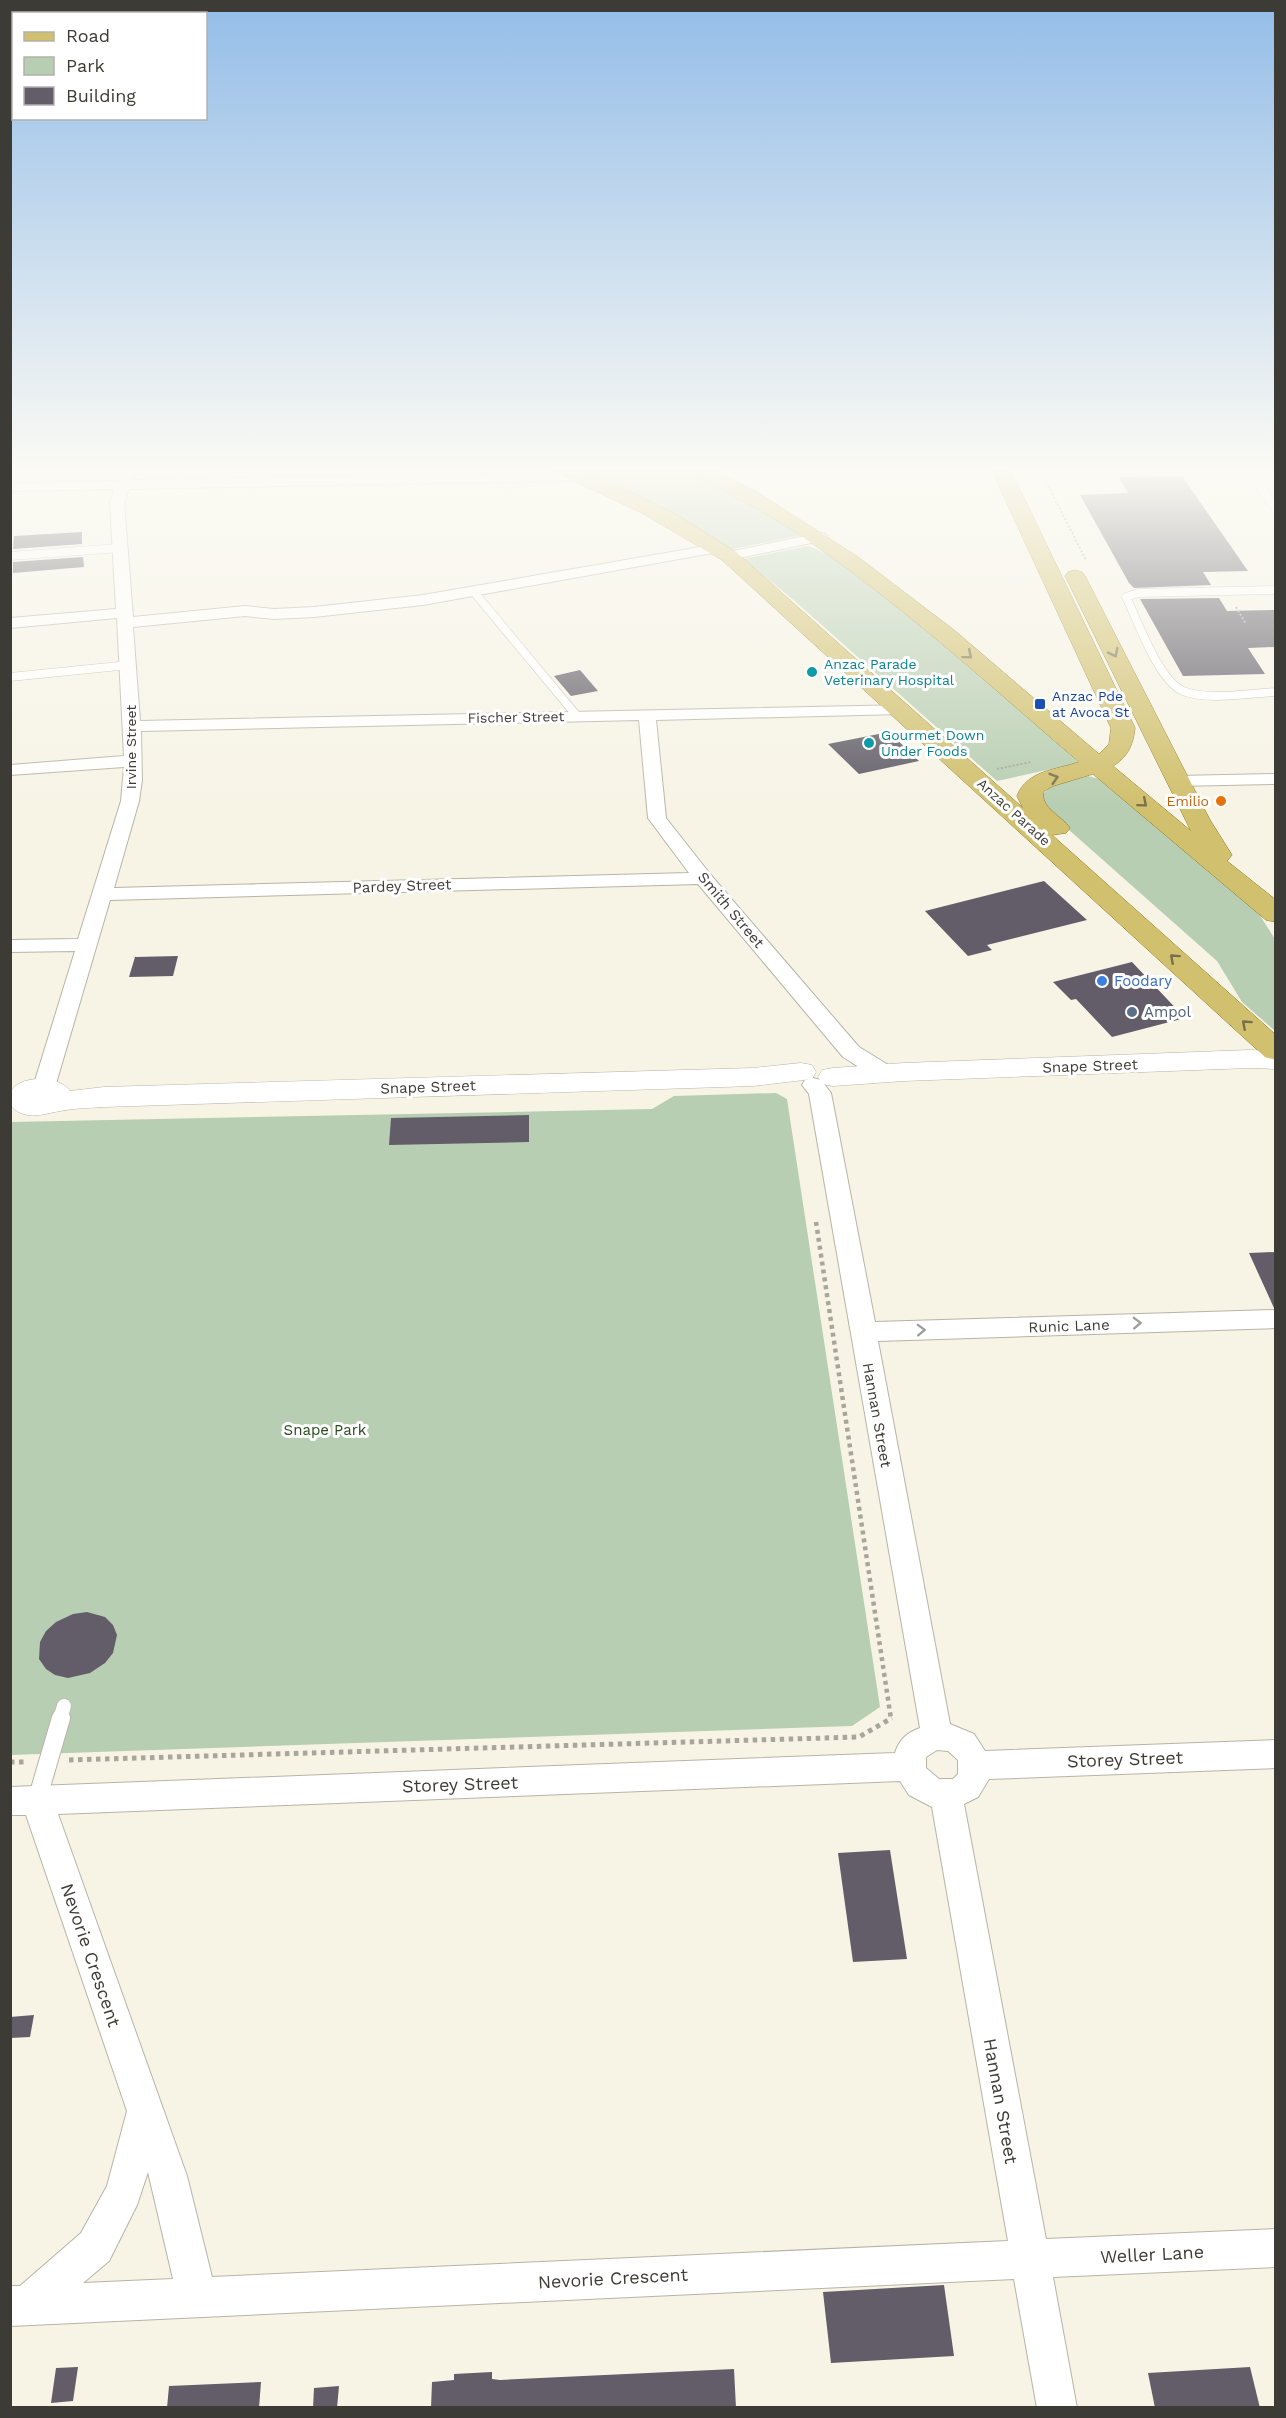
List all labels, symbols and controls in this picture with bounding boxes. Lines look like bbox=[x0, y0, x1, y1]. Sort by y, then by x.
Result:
legend bbox=[12, 12, 207, 120]
text: Road bbox=[66, 25, 110, 46]
text: Park bbox=[66, 55, 105, 76]
text: Building bbox=[66, 85, 136, 106]
one-way arrow bbox=[1106, 647, 1118, 658]
one-way arrow bbox=[961, 648, 972, 659]
place label: Anzac Parade Veterinary Hospital bbox=[824, 656, 955, 688]
marker: Anzac Parade Veterinary Hospital bbox=[805, 665, 819, 679]
place label: Anzac Pde at Avoca St bbox=[1052, 688, 1129, 720]
marker: Anzac Pde at Avoca St bbox=[1033, 697, 1047, 711]
street label: Irvine Street bbox=[123, 705, 139, 789]
street label: Fischer Street bbox=[468, 708, 565, 726]
place label: Gourmet Down Under Foods bbox=[881, 727, 984, 759]
marker: Gourmet Down Under Foods bbox=[862, 736, 876, 750]
one-way arrow bbox=[1048, 772, 1059, 785]
street label: Anzac Parade bbox=[974, 775, 1054, 849]
place label: Emilio bbox=[1167, 793, 1209, 809]
marker: Emilio bbox=[1214, 794, 1228, 808]
one-way arrow bbox=[1136, 796, 1147, 807]
street label: Smith Street bbox=[694, 868, 768, 952]
street label: Pardey Street bbox=[352, 875, 452, 897]
one-way arrow bbox=[1170, 954, 1181, 965]
place label: Foodary bbox=[1114, 972, 1172, 990]
marker: Foodary bbox=[1095, 974, 1109, 988]
place label: Ampol bbox=[1144, 1003, 1192, 1021]
marker: Ampol bbox=[1125, 1005, 1139, 1019]
one-way arrow bbox=[1243, 1020, 1253, 1031]
street label: Snape Street bbox=[1042, 1055, 1139, 1077]
street label: Snape Street bbox=[380, 1076, 477, 1098]
street label: Runic Lane bbox=[1028, 1316, 1110, 1336]
one-way arrow bbox=[1132, 1317, 1141, 1330]
one-way arrow bbox=[916, 1324, 925, 1337]
street label: Hannan Street bbox=[859, 1361, 895, 1469]
park label: Snape Park bbox=[284, 1421, 367, 1439]
street label: Storey Street bbox=[1067, 1746, 1184, 1772]
street label: Storey Street bbox=[402, 1771, 519, 1797]
street label: Nevorie Crescent bbox=[57, 1881, 126, 2030]
street label: Hannan Street bbox=[980, 2037, 1022, 2166]
street label: Weller Lane bbox=[1100, 2241, 1204, 2267]
street label: Nevorie Crescent bbox=[537, 2264, 689, 2292]

